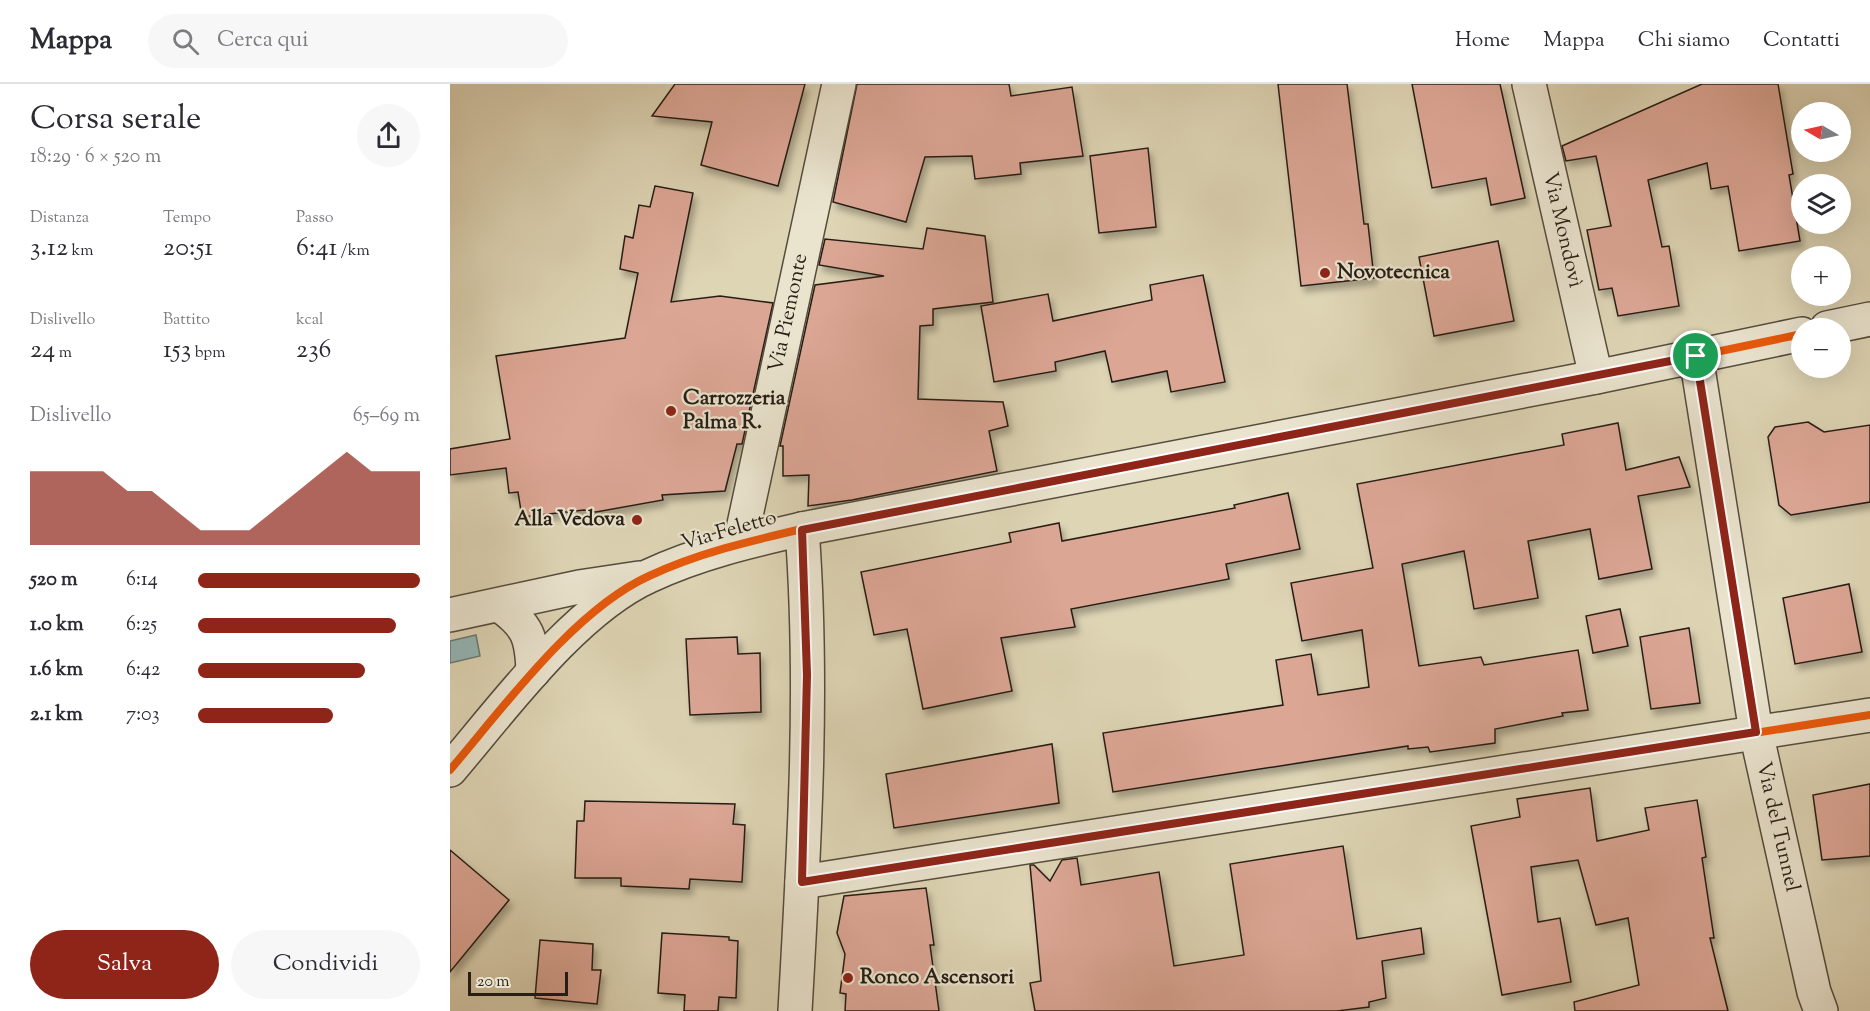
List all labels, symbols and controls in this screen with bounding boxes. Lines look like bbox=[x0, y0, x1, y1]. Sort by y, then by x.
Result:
search box bbox=[148, 14, 568, 68]
text: Mappa bbox=[30, 21, 112, 61]
icon: search bbox=[169, 25, 202, 58]
text: Cerca qui bbox=[217, 25, 308, 57]
text: Home bbox=[1455, 26, 1510, 56]
text: Mappa bbox=[1543, 26, 1605, 56]
text: Chi siamo bbox=[1638, 26, 1730, 56]
text: Contatti bbox=[1763, 26, 1840, 56]
text: Corsa serale bbox=[30, 96, 202, 144]
north arrow bbox=[1791, 102, 1851, 162]
map controls bbox=[1791, 102, 1851, 378]
button: share bbox=[357, 104, 420, 167]
text: 18:29 · 6 × 520 m bbox=[30, 143, 161, 172]
street label: Via Mondovì bbox=[1534, 169, 1590, 291]
button: layers bbox=[1791, 174, 1851, 234]
text: Distanza bbox=[30, 207, 89, 230]
text: Tempo bbox=[163, 207, 211, 230]
text: Passo bbox=[296, 207, 334, 230]
text: 3.12 bbox=[30, 230, 68, 267]
text: 20:51 bbox=[163, 230, 213, 267]
text: 6:41 bbox=[296, 230, 337, 267]
text: km bbox=[68, 240, 93, 263]
text: /km bbox=[337, 240, 370, 263]
button: + bbox=[1791, 246, 1851, 306]
street label: Via Piemonte bbox=[762, 251, 816, 375]
place label: Novotecnica bbox=[1337, 258, 1450, 288]
marker: Novotecnica bbox=[1318, 266, 1332, 280]
text: Dislivello bbox=[30, 309, 95, 332]
text: Battito bbox=[163, 309, 210, 332]
text: kcal bbox=[296, 309, 324, 332]
button: − bbox=[1791, 318, 1851, 378]
pin bbox=[1670, 330, 1721, 381]
text: 24 bbox=[30, 332, 55, 369]
text: 153 bbox=[163, 332, 191, 369]
text: 236 bbox=[296, 332, 331, 369]
icon: arrive bbox=[1679, 339, 1712, 372]
text: m bbox=[55, 342, 72, 365]
text: bpm bbox=[191, 342, 225, 365]
place label: Carrozzeria Palma R. bbox=[683, 384, 786, 438]
text: Dislivello bbox=[30, 402, 112, 431]
text: 65–69 m bbox=[353, 402, 420, 431]
marker: Carrozzeria Palma R. bbox=[664, 404, 678, 418]
street label: Via Feletto bbox=[678, 503, 780, 559]
place label: Alla Vedova bbox=[514, 505, 625, 535]
marker: Alla Vedova bbox=[630, 513, 644, 527]
text: 520 m bbox=[30, 566, 78, 595]
text: 6:14 bbox=[126, 566, 158, 595]
text: 1.0 km bbox=[30, 611, 84, 640]
text: 6:25 bbox=[126, 611, 157, 640]
text: 1.6 km bbox=[30, 656, 83, 685]
text: 6:42 bbox=[126, 656, 160, 685]
text: 2.1 km bbox=[30, 701, 83, 730]
text: 7:03 bbox=[126, 701, 160, 730]
street label: Via del Tunnel bbox=[1747, 759, 1807, 895]
button: Salva bbox=[30, 930, 219, 999]
button: Condividi bbox=[231, 930, 420, 999]
place label: Ronco Ascensori bbox=[860, 963, 1014, 993]
scale bar bbox=[468, 969, 568, 996]
text: 20 m bbox=[477, 971, 510, 994]
marker: Ronco Ascensori bbox=[841, 971, 855, 985]

